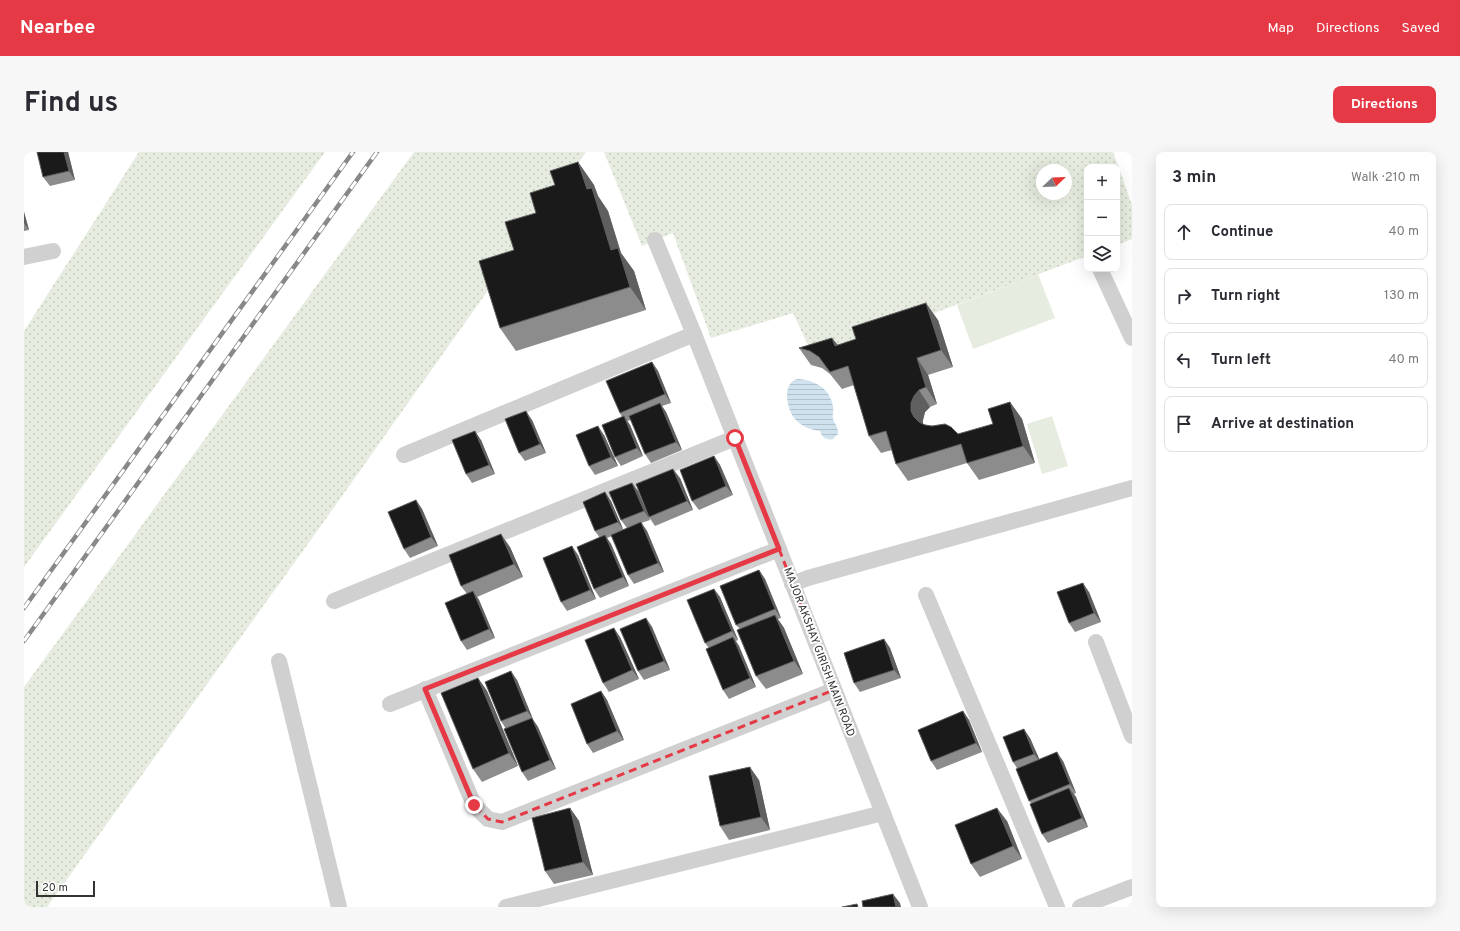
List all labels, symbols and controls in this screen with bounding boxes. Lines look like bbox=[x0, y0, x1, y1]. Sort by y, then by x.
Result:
text: Nearbee bbox=[20, 16, 95, 40]
text: Map bbox=[1268, 20, 1294, 37]
text: Directions bbox=[1316, 20, 1380, 37]
text: Saved bbox=[1402, 20, 1440, 37]
text: Find us bbox=[24, 86, 118, 122]
button: Directions bbox=[1333, 86, 1436, 123]
north arrow bbox=[1036, 164, 1072, 200]
map controls bbox=[1084, 164, 1120, 272]
button: + bbox=[1084, 164, 1120, 200]
text: 3 min bbox=[1172, 167, 1216, 189]
text: Walk · 210 m bbox=[1351, 170, 1420, 186]
button: − bbox=[1084, 200, 1120, 236]
icon: ahead bbox=[1173, 221, 1195, 243]
text: Continue bbox=[1211, 223, 1273, 242]
text: 40 m bbox=[1389, 224, 1419, 240]
button: layers bbox=[1084, 236, 1120, 272]
icon: right bbox=[1173, 285, 1195, 307]
text: Turn right bbox=[1211, 287, 1280, 306]
text: 130 m bbox=[1384, 288, 1419, 304]
icon: left bbox=[1173, 349, 1195, 371]
text: Turn left bbox=[1211, 351, 1271, 370]
text: 40 m bbox=[1389, 352, 1419, 368]
icon: arrive bbox=[1173, 413, 1195, 435]
text: Arrive at destination bbox=[1211, 415, 1354, 434]
route start bbox=[726, 429, 744, 447]
street label: MAJOR AKSHAY GIRISH MAIN ROAD bbox=[780, 565, 858, 739]
route end bbox=[465, 796, 483, 814]
scale bar bbox=[36, 879, 95, 898]
text: 20 m bbox=[42, 881, 68, 895]

